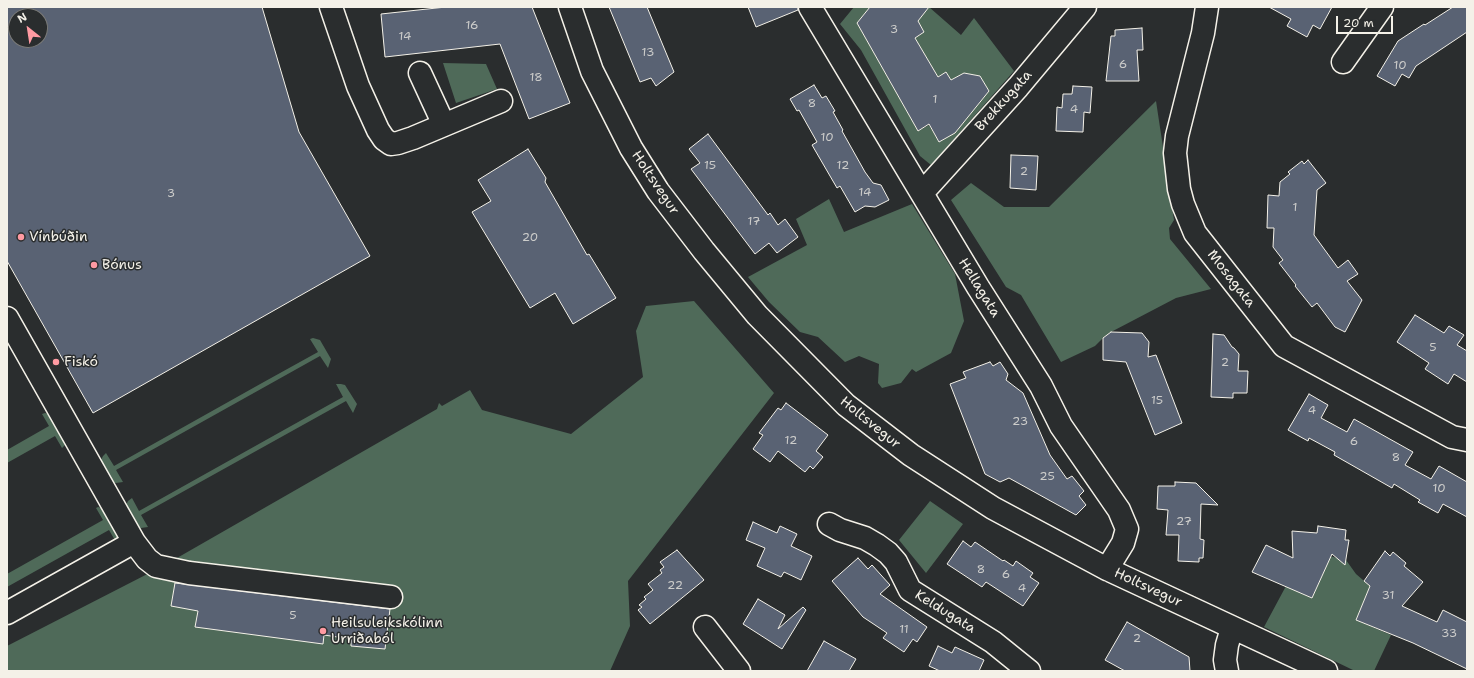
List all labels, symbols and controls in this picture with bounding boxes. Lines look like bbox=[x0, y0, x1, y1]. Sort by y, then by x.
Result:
north arrow bbox=[8, 8, 48, 48]
scale bar bbox=[1338, 8, 1395, 34]
text: N bbox=[15, 9, 30, 27]
text: 20 m bbox=[1343, 15, 1374, 31]
house number: 16 bbox=[465, 19, 479, 33]
house number: 3 bbox=[890, 23, 898, 37]
house number: 14 bbox=[399, 30, 411, 44]
house number: 13 bbox=[642, 46, 654, 60]
house number: 6 bbox=[1119, 58, 1127, 72]
house number: 10 bbox=[1393, 59, 1407, 73]
street label: Brekkugata bbox=[972, 67, 1036, 135]
house number: 18 bbox=[529, 71, 543, 85]
house number: 1 bbox=[932, 93, 938, 107]
house number: 8 bbox=[808, 97, 816, 111]
house number: 4 bbox=[1070, 103, 1078, 117]
house number: 10 bbox=[820, 131, 834, 145]
street label: Holtsvegur bbox=[628, 148, 682, 218]
house number: 15 bbox=[704, 159, 716, 173]
house number: 12 bbox=[837, 159, 849, 173]
house number: 2 bbox=[1020, 165, 1028, 179]
house number: 14 bbox=[859, 186, 871, 200]
house number: 3 bbox=[167, 187, 175, 201]
house number: 1 bbox=[1292, 201, 1298, 215]
house number: 17 bbox=[748, 215, 760, 229]
place label: Vínbúðin bbox=[29, 229, 87, 245]
house number: 20 bbox=[522, 231, 538, 245]
marker: Vínbúðin bbox=[16, 232, 26, 242]
street label: Mosagata bbox=[1203, 247, 1259, 311]
street label: Hellagata bbox=[954, 255, 1004, 321]
place label: Bónus bbox=[102, 257, 142, 273]
marker: Bónus bbox=[89, 260, 99, 270]
house number: 5 bbox=[1429, 341, 1437, 355]
place label: Fiskó bbox=[64, 354, 98, 370]
house number: 2 bbox=[1221, 356, 1229, 370]
marker: Fiskó bbox=[51, 357, 61, 367]
street label: Holtsvegur bbox=[836, 393, 904, 453]
house number: 15 bbox=[1151, 394, 1163, 408]
house number: 4 bbox=[1308, 404, 1316, 418]
house number: 23 bbox=[1012, 415, 1028, 429]
house number: 12 bbox=[785, 434, 797, 448]
house number: 6 bbox=[1350, 435, 1358, 449]
house number: 8 bbox=[1392, 451, 1400, 465]
house number: 25 bbox=[1039, 470, 1055, 484]
house number: 10 bbox=[1432, 482, 1446, 496]
house number: 27 bbox=[1176, 515, 1192, 529]
house number: 8 bbox=[977, 563, 985, 577]
street label: Holtsvegur bbox=[1111, 565, 1185, 611]
house number: 6 bbox=[1002, 568, 1010, 582]
house number: 22 bbox=[667, 579, 683, 593]
house number: 4 bbox=[1018, 582, 1026, 596]
street label: Keldugata bbox=[911, 587, 979, 637]
house number: 31 bbox=[1382, 589, 1394, 603]
house number: 5 bbox=[289, 609, 297, 623]
place label: Heilsuleikskólinn Urriðaból bbox=[331, 615, 443, 648]
house number: 11 bbox=[899, 623, 909, 637]
marker: Heilsuleikskólinn Urriðaból bbox=[318, 626, 328, 636]
house number: 33 bbox=[1441, 627, 1457, 641]
house number: 2 bbox=[1133, 632, 1141, 646]

